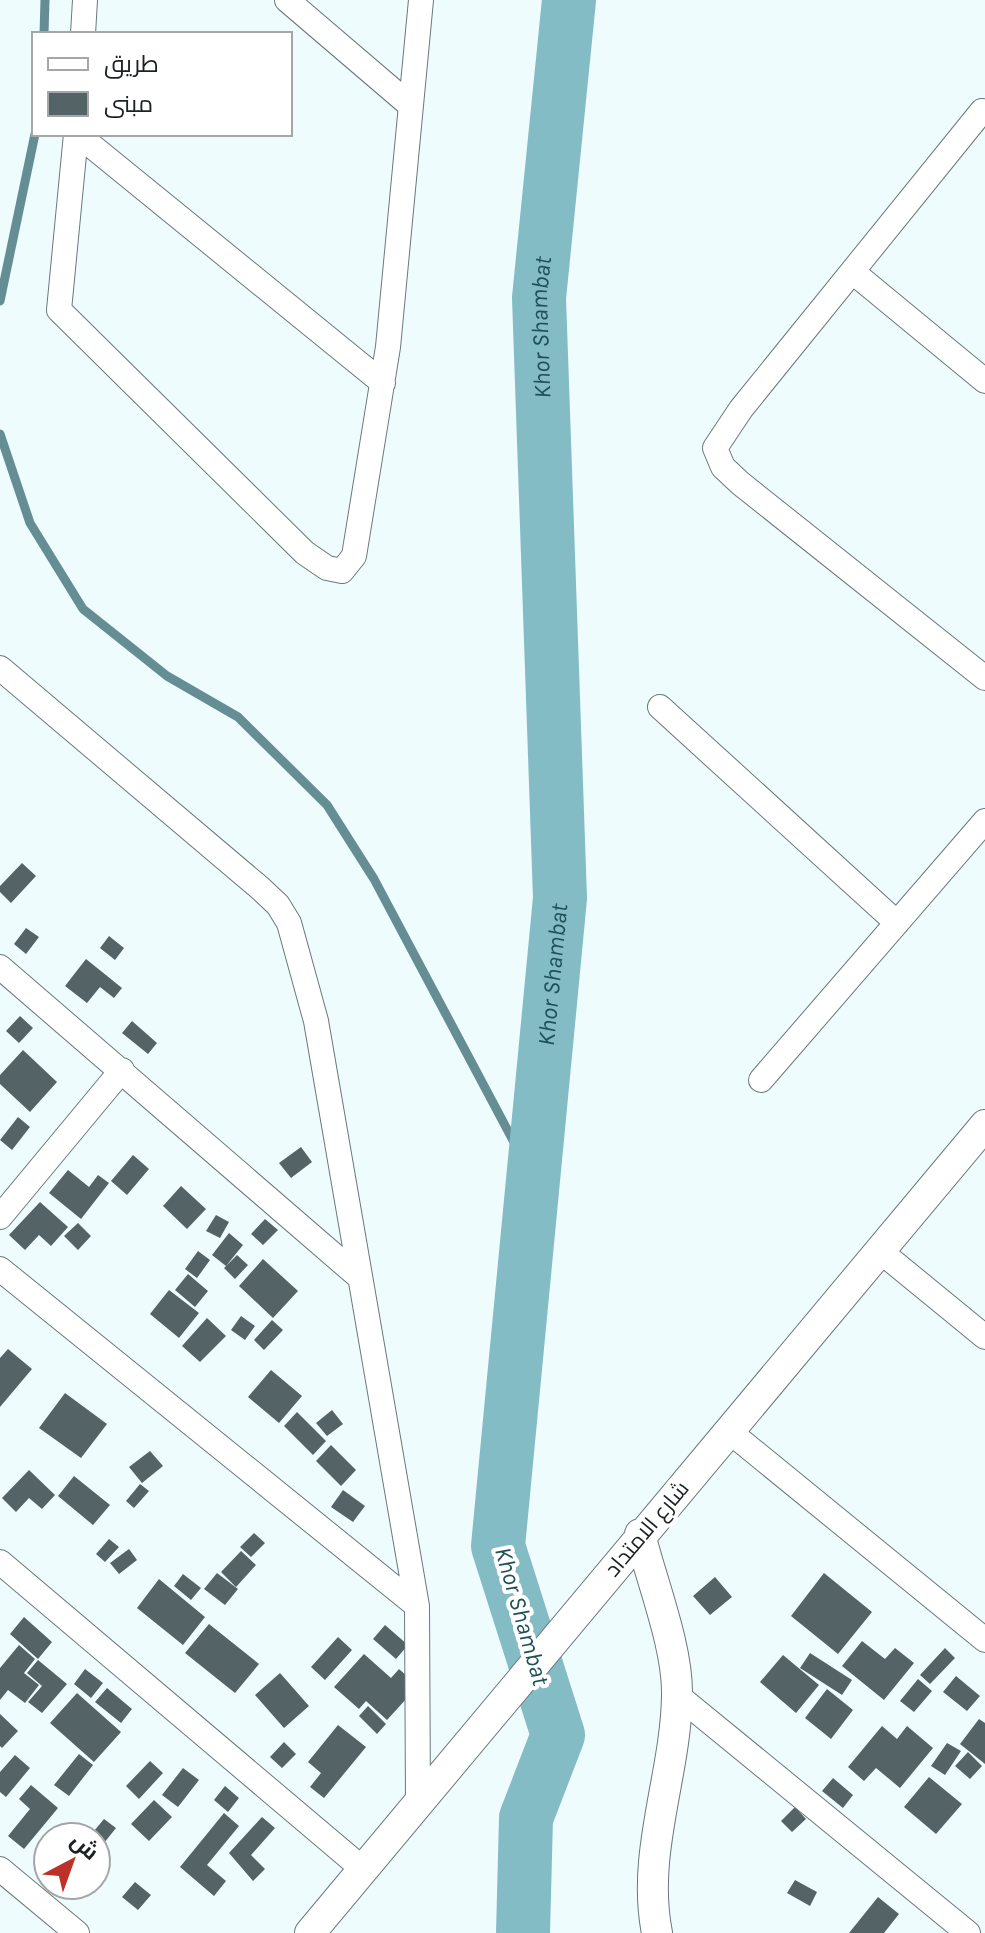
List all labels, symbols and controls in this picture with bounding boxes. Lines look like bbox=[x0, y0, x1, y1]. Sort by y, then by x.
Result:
legend bbox=[32, 32, 292, 136]
text: طريق bbox=[104, 50, 159, 79]
text: مبنى bbox=[104, 90, 153, 118]
water label: Khor Shambat bbox=[525, 254, 557, 399]
water label: Khor Shambat bbox=[532, 902, 573, 1047]
street label: شارع الامتداد bbox=[599, 1476, 695, 1583]
water label: Khor Shambat bbox=[489, 1544, 555, 1689]
north arrow bbox=[32, 1821, 112, 1901]
text: ش bbox=[65, 1828, 104, 1866]

